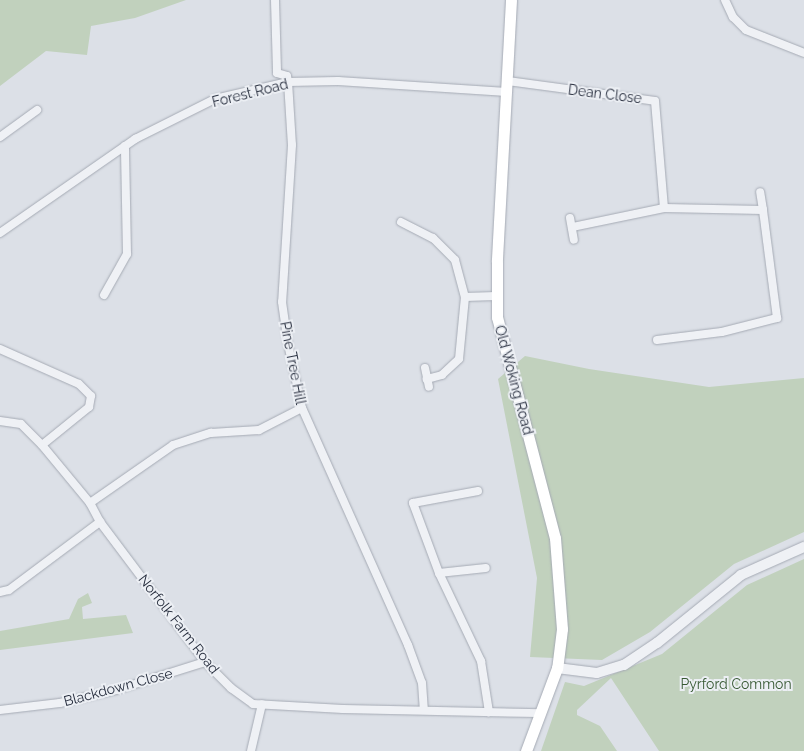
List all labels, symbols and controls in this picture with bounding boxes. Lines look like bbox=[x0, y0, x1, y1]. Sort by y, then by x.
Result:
street label: Forest Road bbox=[210, 75, 290, 111]
street label: Dean Close bbox=[567, 81, 643, 107]
street label: Pine Tree Hill bbox=[277, 320, 309, 406]
street label: Old Woking Road bbox=[491, 323, 537, 437]
street label: Norfolk Farm Road bbox=[135, 571, 223, 677]
street label: Blackdown Close bbox=[62, 664, 174, 710]
park label: Pyrford Common bbox=[680, 676, 792, 692]

